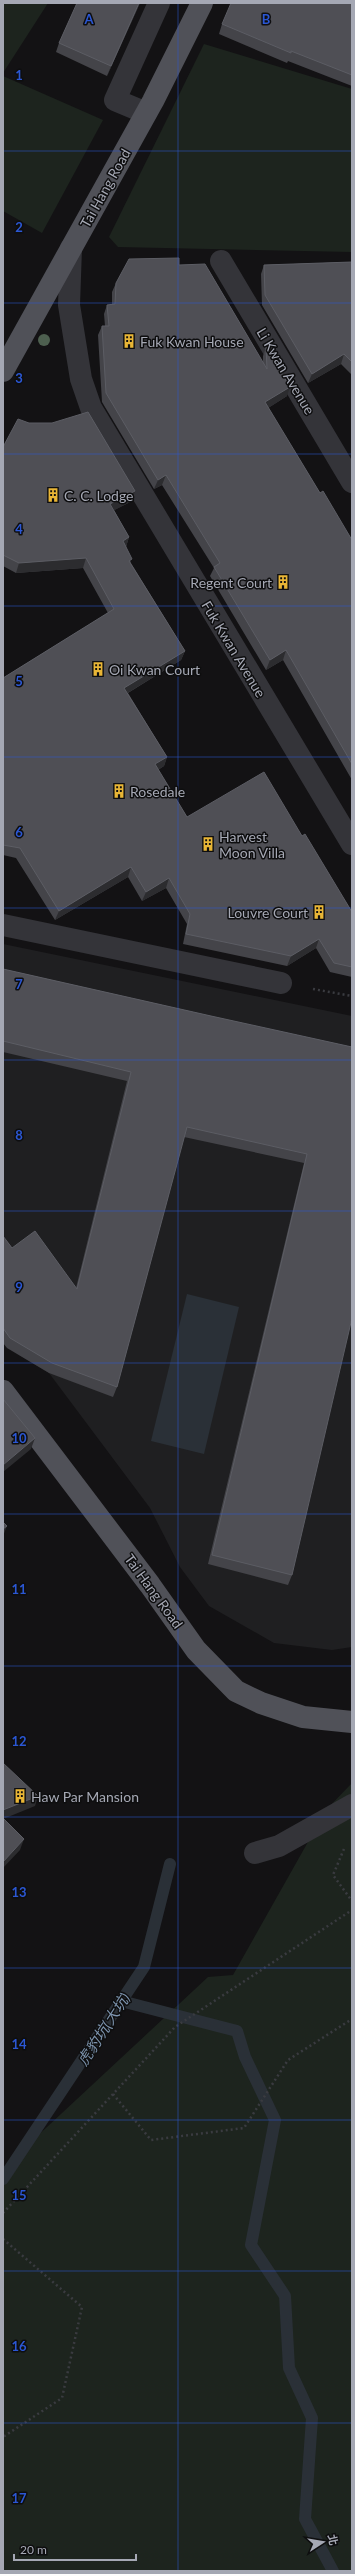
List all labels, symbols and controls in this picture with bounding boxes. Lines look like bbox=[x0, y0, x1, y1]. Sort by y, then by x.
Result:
text: A bbox=[83, 11, 94, 27]
text: B bbox=[262, 11, 271, 27]
text: 1 bbox=[15, 67, 23, 83]
street label: Tai Hang Road bbox=[76, 146, 134, 230]
text: 2 bbox=[15, 219, 23, 235]
street label: Li Kwan Avenue bbox=[253, 325, 319, 417]
building icon: Fuk Kwan House bbox=[121, 333, 137, 349]
place label: Fuk Kwan House bbox=[140, 333, 244, 350]
text: 3 bbox=[15, 370, 23, 386]
building icon: C. C. Lodge bbox=[45, 487, 61, 503]
place label: C. C. Lodge bbox=[64, 487, 134, 504]
text: 4 bbox=[15, 521, 23, 537]
place label: Regent Court bbox=[190, 574, 272, 591]
building icon: Regent Court bbox=[275, 574, 291, 590]
street label: Fuk Kwan Avenue bbox=[198, 598, 270, 700]
building icon: Oi Kwan Court bbox=[90, 661, 106, 677]
place label: Oi Kwan Court bbox=[109, 661, 200, 678]
text: 5 bbox=[15, 673, 23, 689]
building icon: Rosedale bbox=[111, 783, 127, 799]
place label: Rosedale bbox=[130, 783, 185, 800]
text: 6 bbox=[15, 824, 23, 840]
place label: Harvest Moon Villa bbox=[219, 828, 285, 861]
building icon: Harvest Moon Villa bbox=[200, 836, 216, 852]
place label: Louvre Court bbox=[228, 904, 308, 921]
building icon: Louvre Court bbox=[311, 904, 327, 920]
text: 7 bbox=[15, 976, 23, 992]
text: 8 bbox=[15, 1127, 23, 1143]
text: 9 bbox=[15, 1279, 23, 1295]
text: 10 bbox=[11, 1430, 27, 1446]
street label: Tai Hang Road bbox=[121, 1551, 187, 1631]
text: 11 bbox=[11, 1581, 27, 1597]
text: 12 bbox=[11, 1733, 27, 1749]
building icon: Haw Par Mansion bbox=[12, 1788, 28, 1804]
place label: Haw Par Mansion bbox=[31, 1788, 139, 1805]
text: 13 bbox=[11, 1884, 27, 1900]
water label: 虎豹坑(大坑) bbox=[73, 1989, 133, 2069]
text: 14 bbox=[11, 2036, 27, 2052]
text: 15 bbox=[11, 2187, 27, 2203]
text: 16 bbox=[11, 2338, 27, 2354]
text: 17 bbox=[11, 2490, 27, 2506]
north arrow bbox=[303, 2522, 343, 2562]
text: 北 bbox=[326, 2533, 341, 2547]
scale bar bbox=[14, 2536, 136, 2562]
text: 20 m bbox=[20, 2542, 47, 2557]

